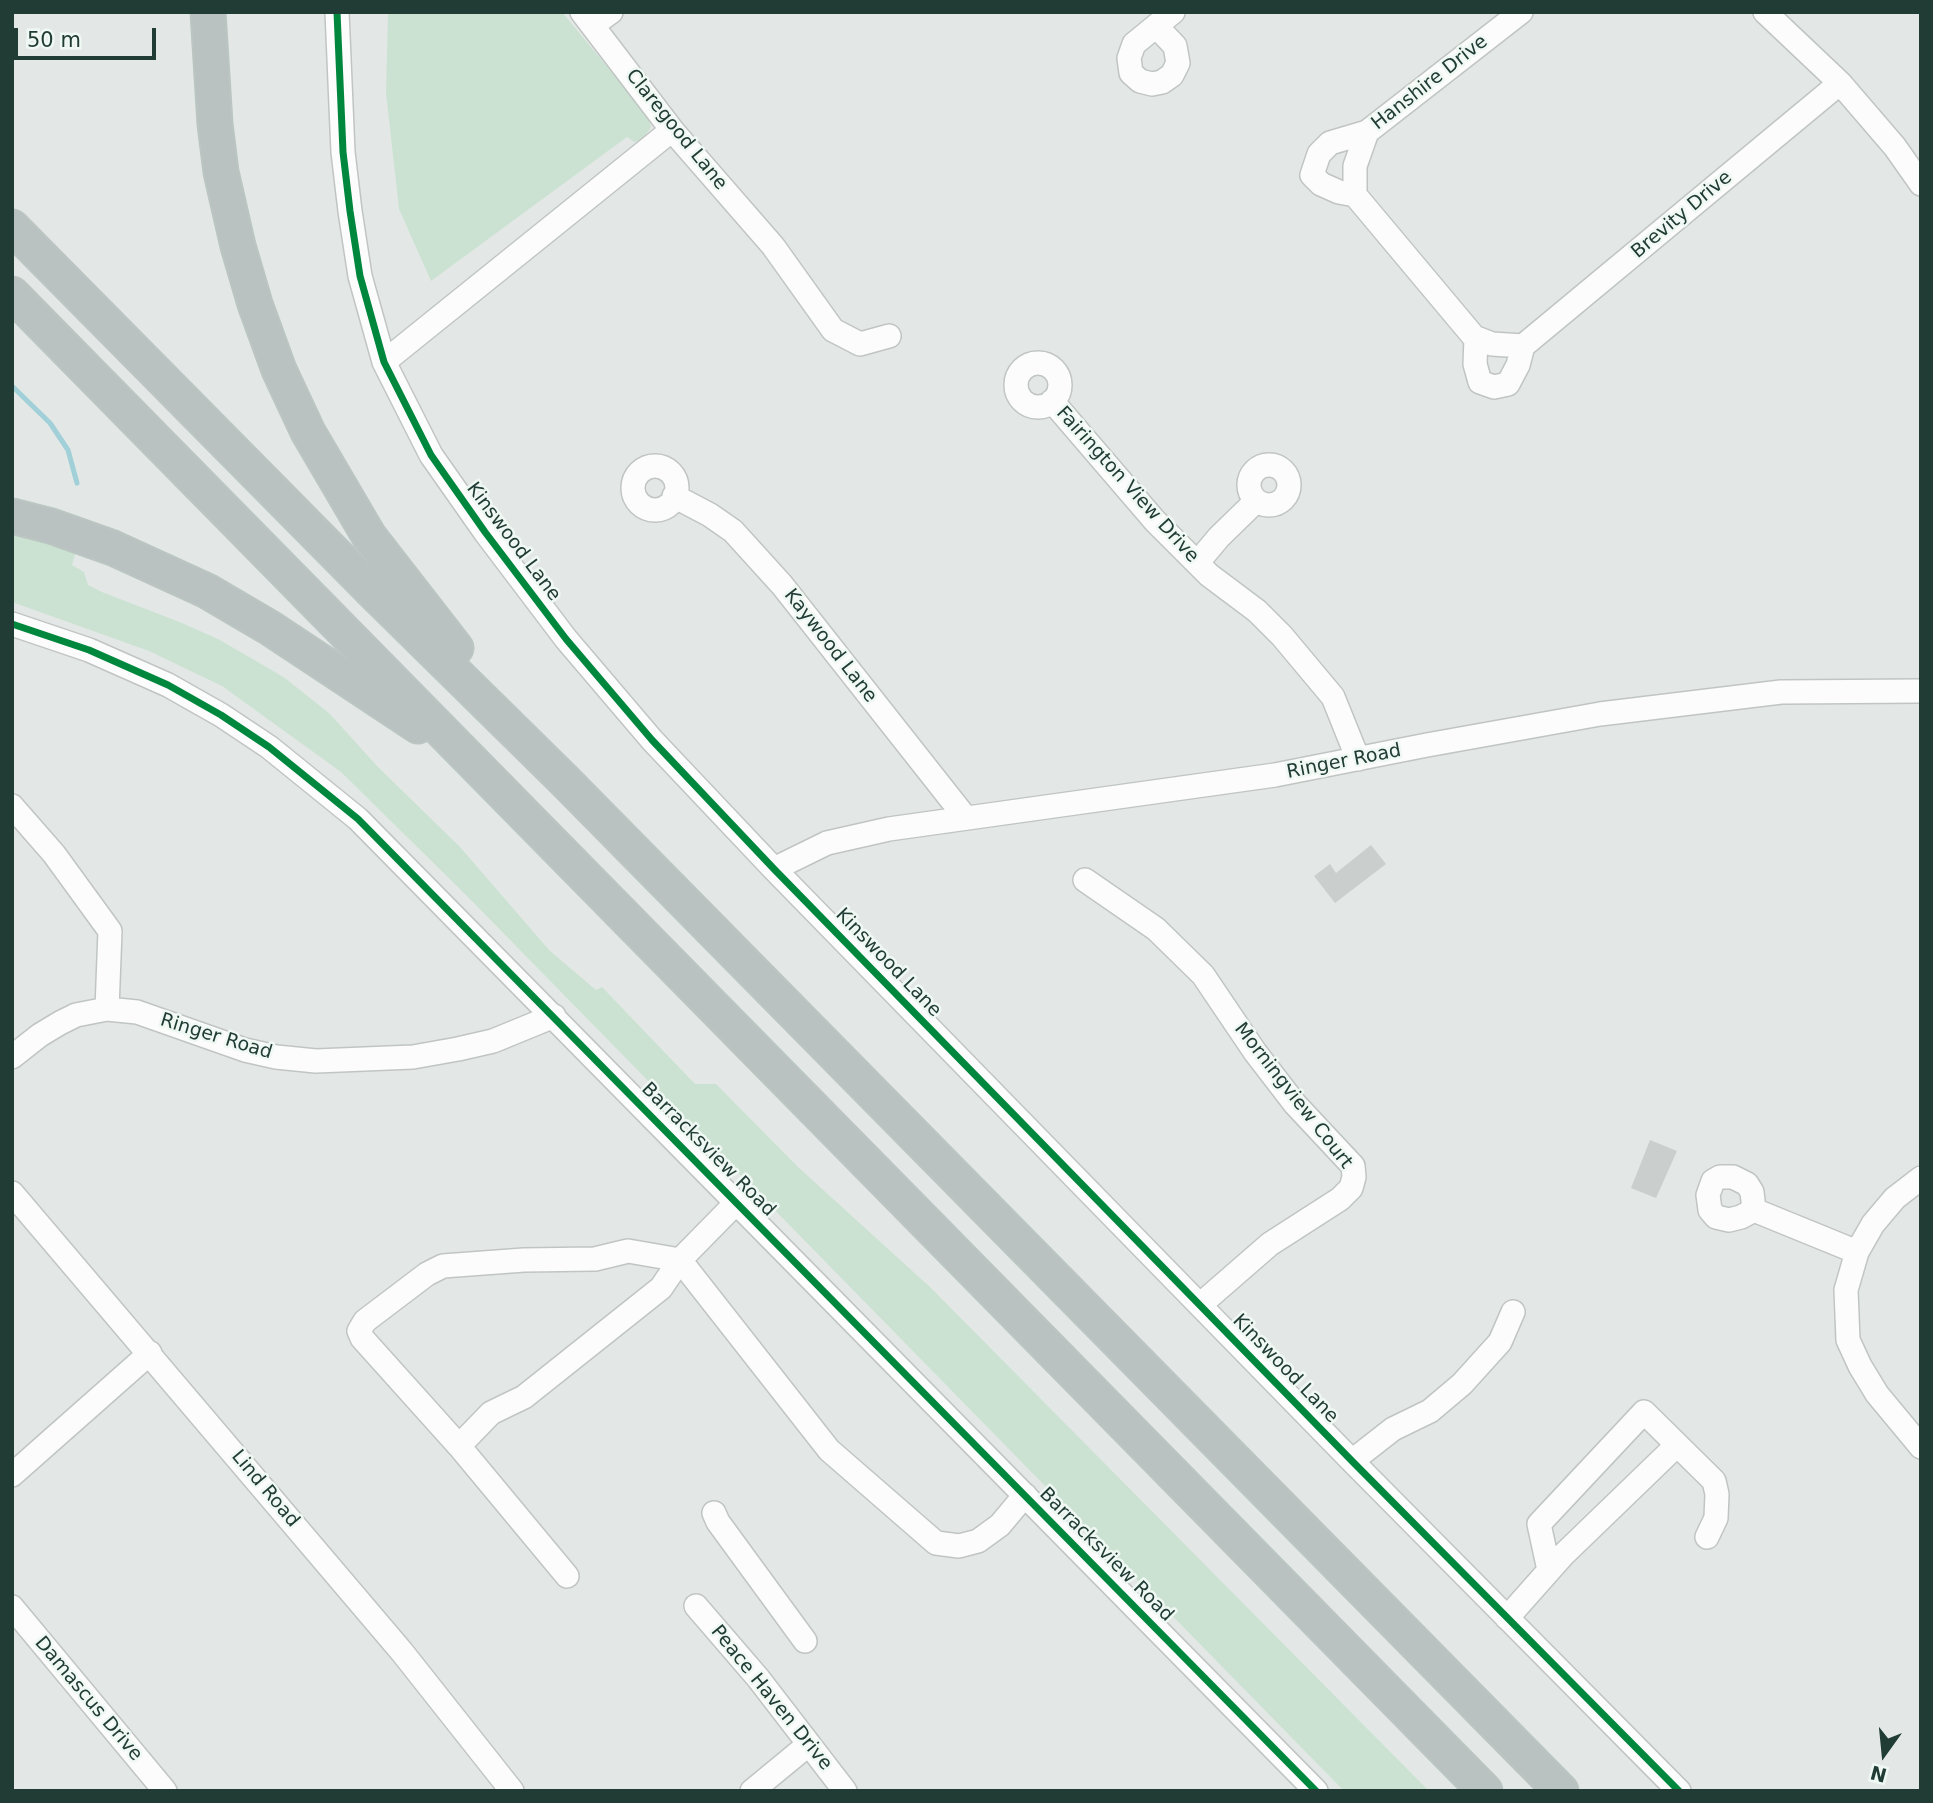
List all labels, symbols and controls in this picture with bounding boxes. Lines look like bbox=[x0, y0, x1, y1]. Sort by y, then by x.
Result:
scale bar bbox=[18, 14, 159, 58]
text: 50 m bbox=[27, 28, 81, 52]
street label: Hanshire Drive bbox=[1367, 31, 1493, 135]
street label: Claregood Lane bbox=[620, 65, 732, 195]
street label: Brevity Drive bbox=[1627, 166, 1737, 264]
street label: Fairington View Drive bbox=[1051, 402, 1203, 568]
street label: Kinswood Lane bbox=[461, 478, 565, 606]
street label: Kaywood Lane bbox=[779, 585, 881, 707]
street label: Ringer Road bbox=[1285, 740, 1403, 784]
street label: Kinswood Lane bbox=[830, 904, 946, 1022]
street label: Ringer Road bbox=[157, 1009, 275, 1065]
street label: Morningview Court bbox=[1229, 1018, 1357, 1174]
street label: Barracksview Road bbox=[636, 1078, 780, 1222]
street label: Kinswood Lane bbox=[1227, 1310, 1343, 1428]
street label: Lind Road bbox=[226, 1446, 304, 1532]
street label: Barracksview Road bbox=[1034, 1483, 1178, 1627]
street label: Peace Haven Drive bbox=[706, 1621, 836, 1775]
street label: Damascus Drive bbox=[29, 1632, 147, 1766]
north arrow bbox=[1849, 1719, 1919, 1789]
text: N bbox=[1868, 1762, 1889, 1787]

